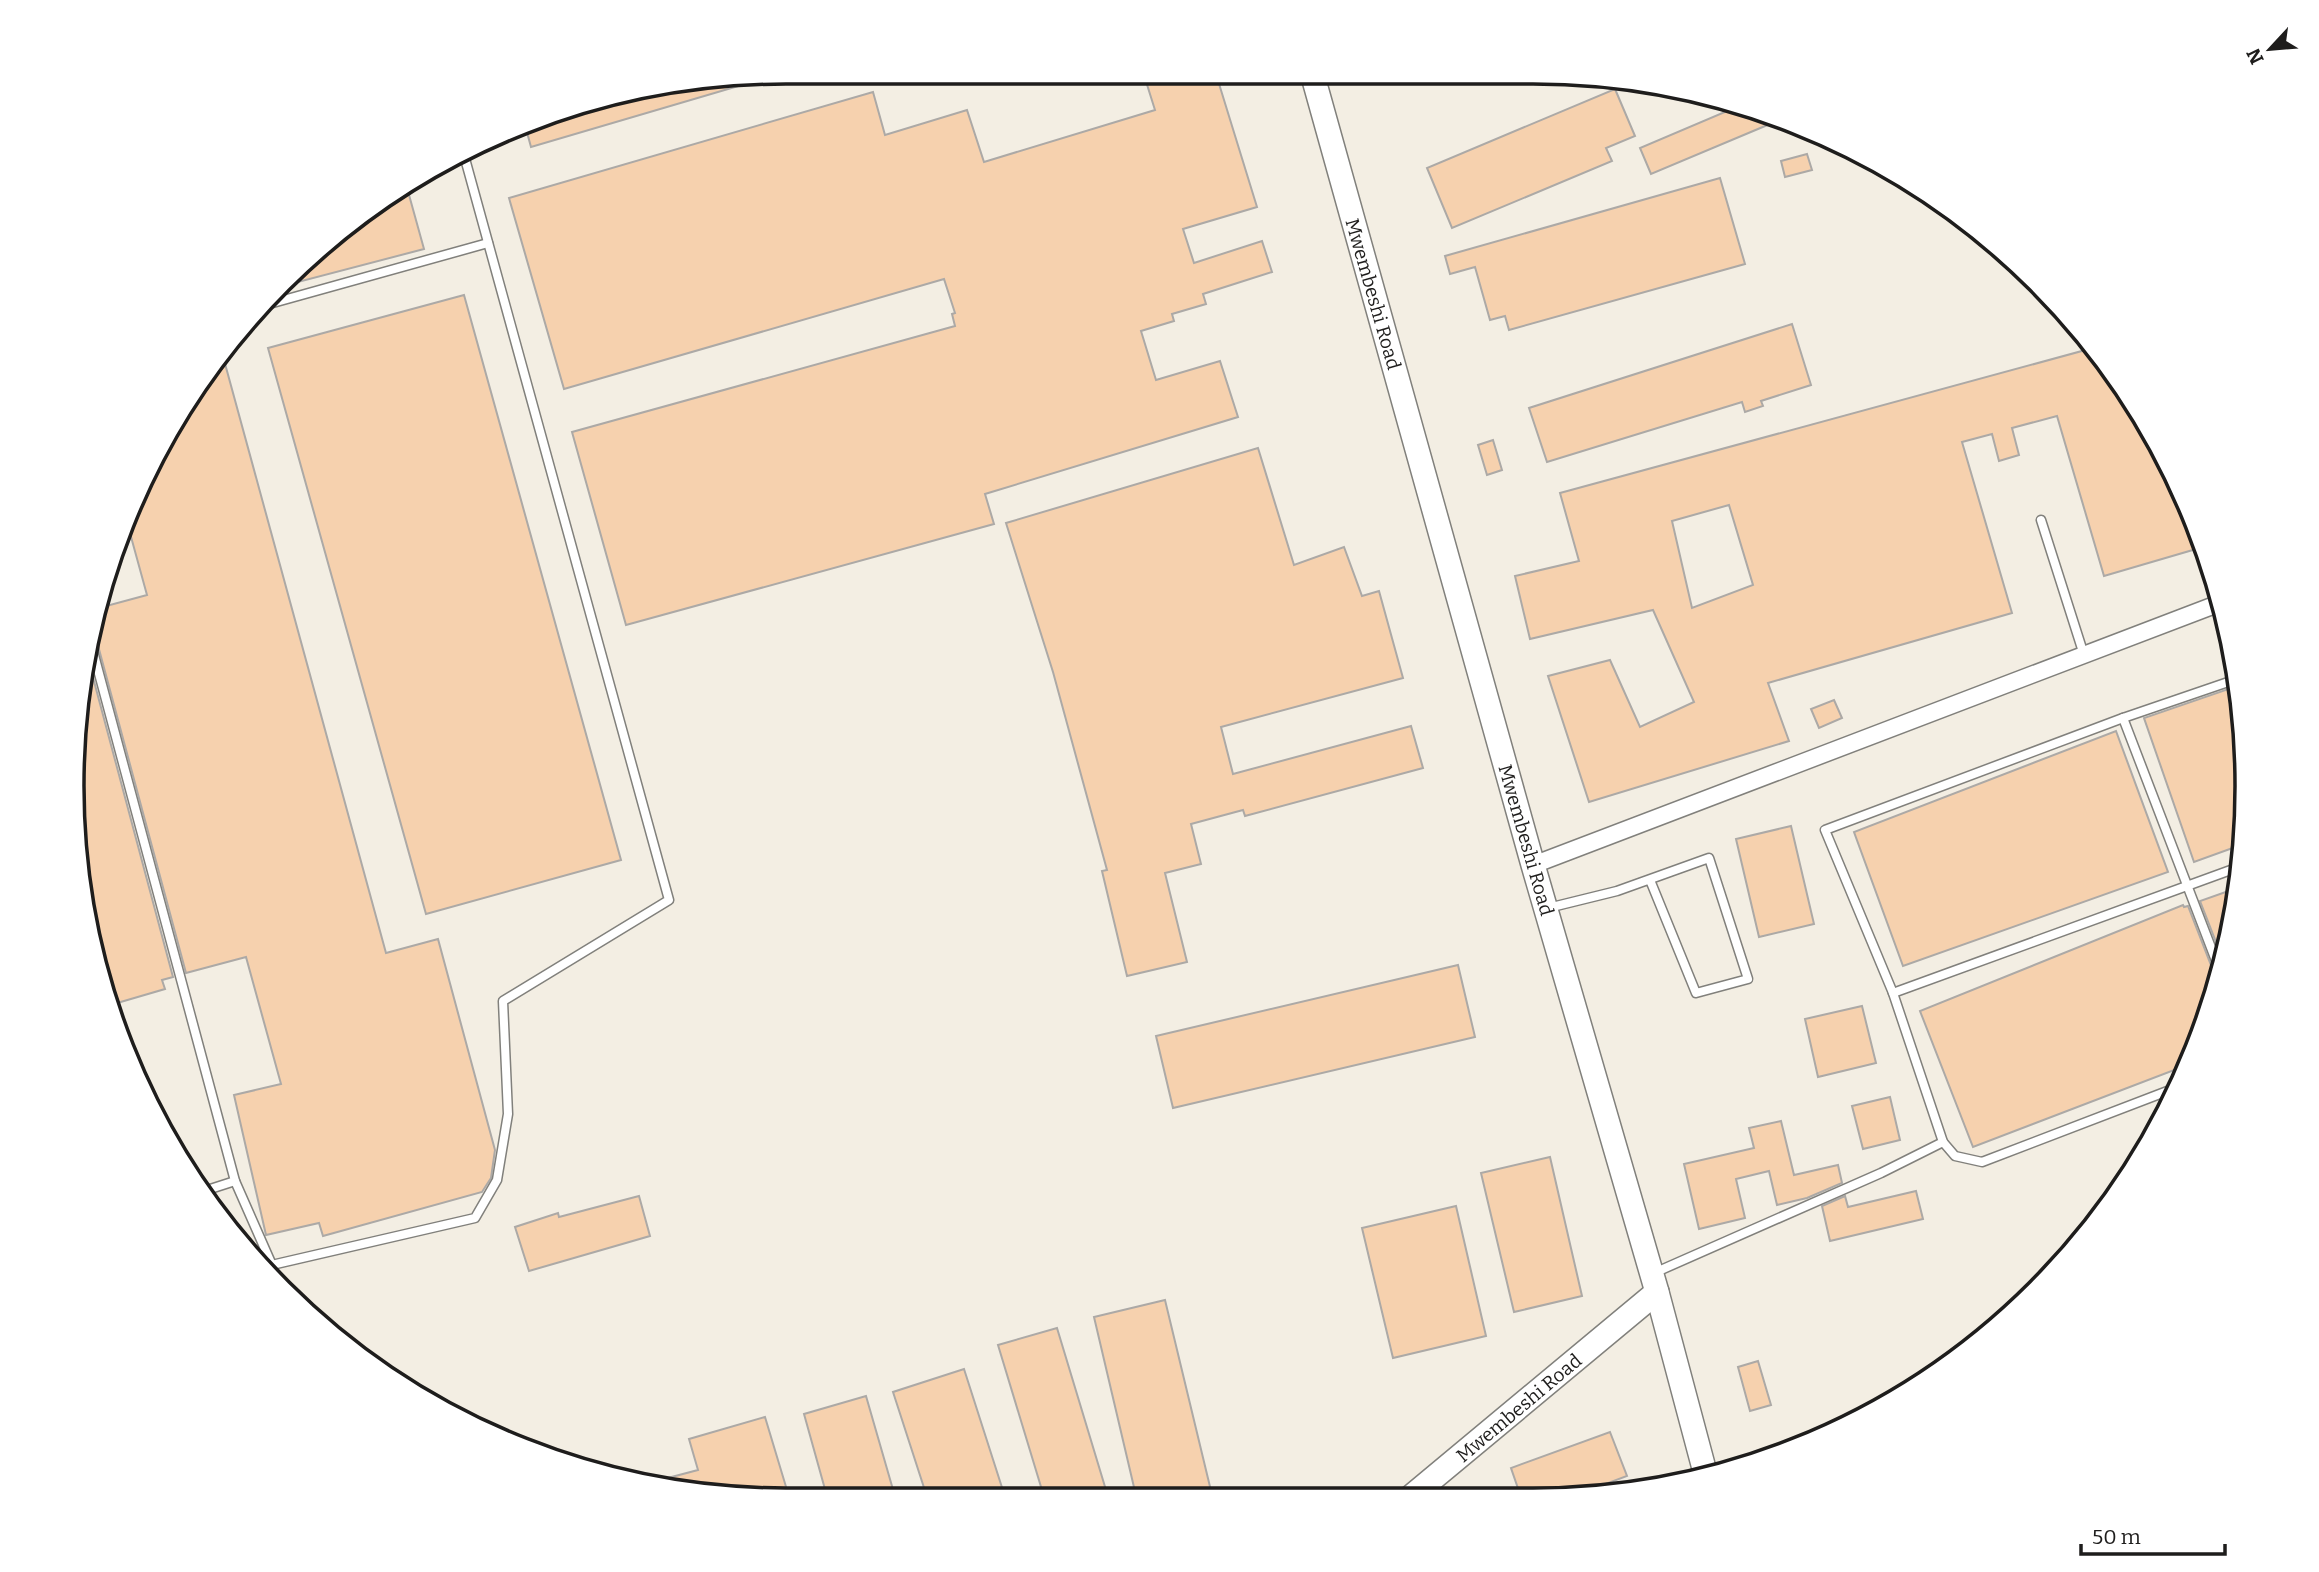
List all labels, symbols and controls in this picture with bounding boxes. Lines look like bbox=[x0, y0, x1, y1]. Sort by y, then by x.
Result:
north arrow bbox=[2235, 14, 2305, 84]
text: N bbox=[2241, 44, 2269, 68]
street label: Mwembeshi Road bbox=[1340, 216, 1406, 372]
street label: Mwembeshi Road bbox=[1493, 762, 1559, 918]
street label: Mwembeshi Road bbox=[1452, 1349, 1586, 1467]
scale bar bbox=[2081, 1512, 2224, 1556]
text: 50 m bbox=[2092, 1524, 2141, 1550]

